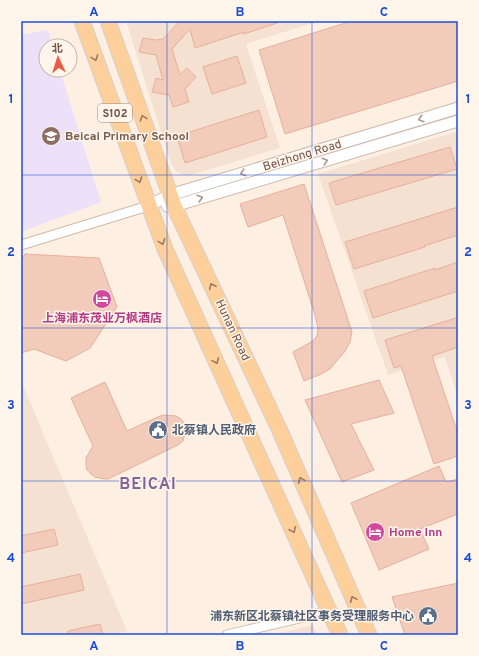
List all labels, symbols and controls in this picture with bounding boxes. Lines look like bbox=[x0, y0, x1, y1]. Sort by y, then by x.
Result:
text: A bbox=[89, 5, 99, 21]
text: B bbox=[236, 5, 245, 21]
text: C bbox=[380, 5, 388, 21]
north arrow bbox=[38, 38, 78, 78]
text: 北 bbox=[51, 42, 63, 56]
one-way arrow bbox=[90, 54, 98, 61]
text: 1 bbox=[8, 92, 14, 108]
text: 1 bbox=[465, 92, 471, 108]
road number: S102 bbox=[98, 104, 132, 122]
one-way arrow bbox=[417, 114, 424, 123]
one-way arrow bbox=[139, 115, 147, 122]
school or university icon: Beicai Primary School bbox=[40, 125, 62, 147]
place label: Beicai Primary School bbox=[65, 129, 189, 145]
street label: Beizhong Road bbox=[261, 136, 344, 176]
one-way arrow bbox=[321, 157, 328, 166]
one-way arrow bbox=[239, 168, 246, 177]
one-way arrow bbox=[134, 176, 143, 183]
one-way arrow bbox=[197, 194, 204, 203]
one-way arrow bbox=[158, 239, 166, 246]
text: 2 bbox=[7, 245, 15, 261]
text: 2 bbox=[464, 245, 472, 261]
one-way arrow bbox=[209, 283, 217, 290]
hotel icon: 上海浦东茂业万枫酒店 bbox=[91, 288, 113, 310]
street label: Hunan Road bbox=[211, 297, 253, 364]
place label: 上海浦东茂业万枫酒店 bbox=[42, 311, 162, 327]
one-way arrow bbox=[211, 356, 219, 364]
text: 3 bbox=[7, 398, 15, 414]
text: 3 bbox=[464, 398, 472, 414]
public building icon: 北蔡镇人民政府 bbox=[147, 419, 169, 441]
place label: 北蔡镇人民政府 bbox=[172, 423, 256, 439]
district label: BEICAI bbox=[119, 475, 177, 495]
one-way arrow bbox=[298, 477, 306, 484]
hotel icon: Home Inn bbox=[364, 521, 386, 543]
place label: Home Inn bbox=[389, 525, 442, 541]
one-way arrow bbox=[288, 526, 296, 533]
text: 4 bbox=[7, 551, 15, 567]
text: 4 bbox=[464, 551, 472, 567]
one-way arrow bbox=[350, 596, 358, 603]
public building icon: 浦东新区北蔡镇社区事务受理服务中心 bbox=[417, 605, 439, 627]
place label: 浦东新区北蔡镇社区事务受理服务中心 bbox=[210, 609, 414, 625]
text: A bbox=[89, 639, 99, 655]
text: B bbox=[236, 639, 245, 655]
text: C bbox=[380, 639, 388, 655]

